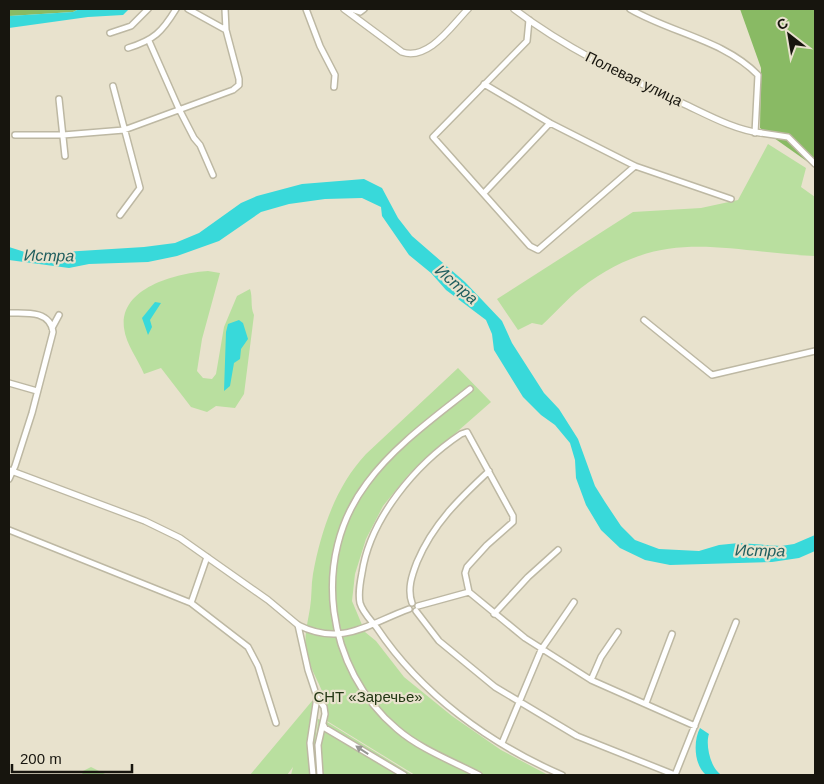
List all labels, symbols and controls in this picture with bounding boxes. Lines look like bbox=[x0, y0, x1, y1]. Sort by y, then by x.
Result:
north arrow bbox=[764, 10, 814, 60]
text: С bbox=[774, 14, 791, 33]
street label: Полевая улица bbox=[583, 48, 686, 110]
water label: Истра bbox=[24, 247, 74, 264]
water label: Истра bbox=[432, 261, 481, 307]
water label: Истра bbox=[735, 542, 785, 559]
park label: СНТ «Заречье» bbox=[313, 688, 423, 705]
scale bar bbox=[12, 742, 132, 774]
one-way arrow bbox=[355, 745, 369, 755]
text: 200 m bbox=[20, 750, 62, 767]

